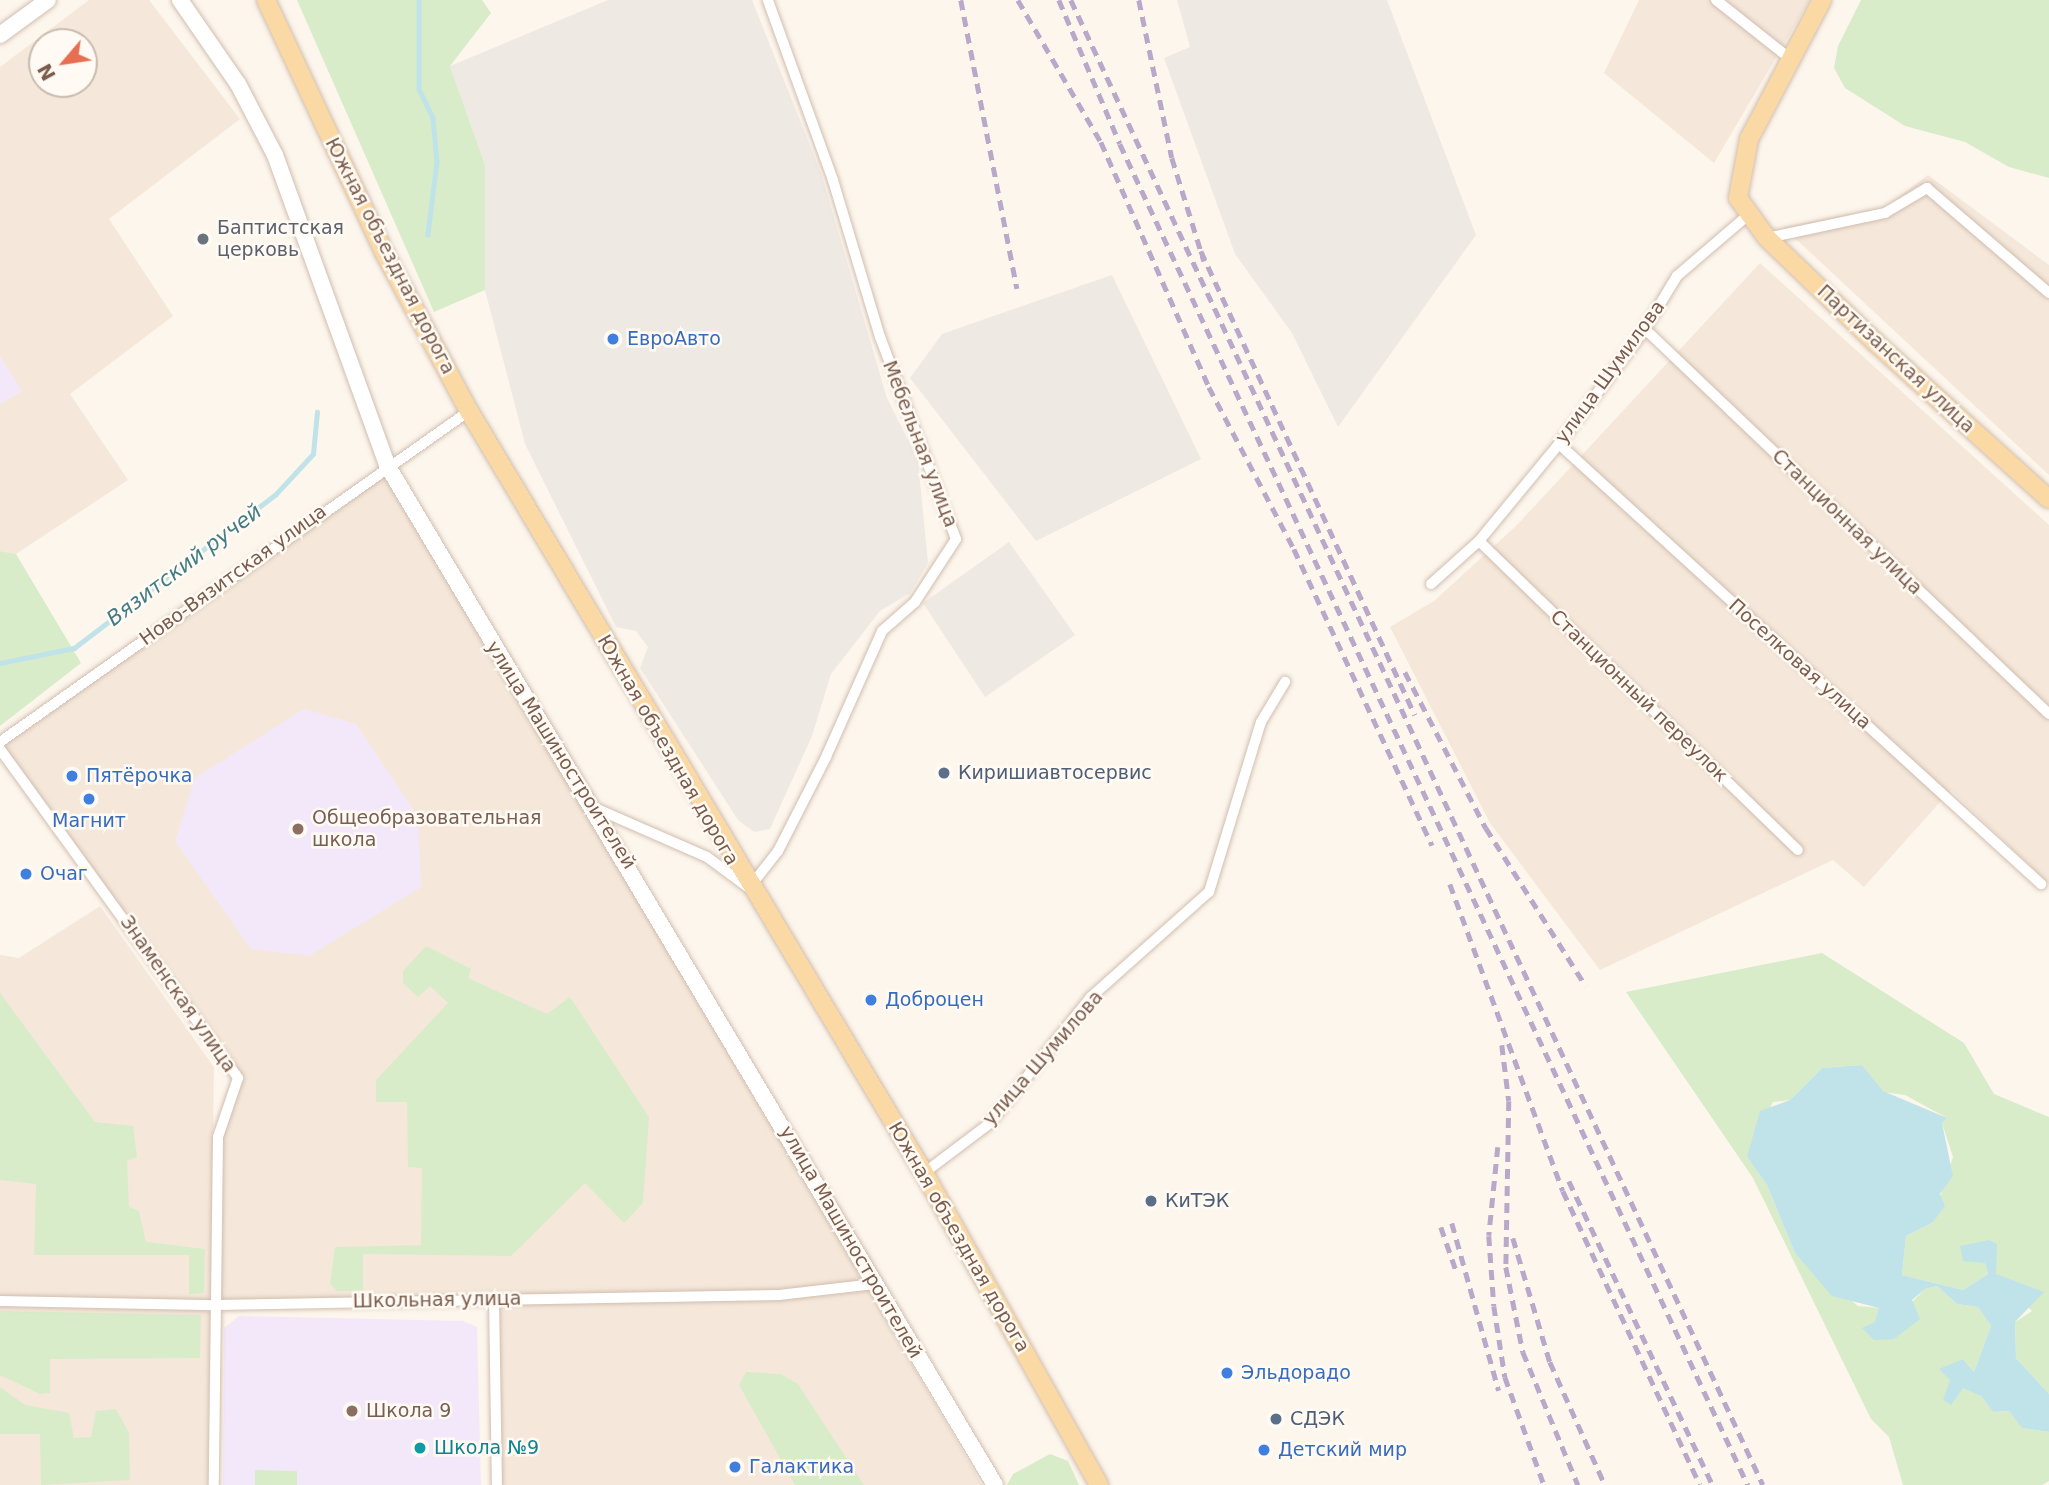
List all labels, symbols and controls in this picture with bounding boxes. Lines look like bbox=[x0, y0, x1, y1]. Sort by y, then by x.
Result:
north arrow bbox=[28, 28, 98, 98]
text: N bbox=[33, 60, 60, 85]
street label: Южная объездная дорога bbox=[320, 134, 460, 378]
place label: Баптистская церковь bbox=[217, 217, 344, 261]
marker: Баптистская церковь bbox=[195, 231, 211, 247]
street label: Партизанская улица bbox=[1813, 280, 1979, 438]
street label: улица Шумилова bbox=[1550, 296, 1670, 448]
place label: ЕвроАвто bbox=[627, 328, 721, 350]
marker: ЕвроАвто bbox=[605, 331, 621, 347]
street label: Мебельная улица bbox=[878, 357, 962, 531]
street label: Станционная улица bbox=[1767, 444, 1927, 600]
water label: Вязитский ручей bbox=[102, 499, 266, 631]
street label: Ново-Вязитская улица bbox=[135, 500, 331, 650]
street label: Поселковая улица bbox=[1724, 594, 1876, 734]
street label: Станционный переулок bbox=[1546, 605, 1732, 787]
street label: Южная объездная дорога bbox=[593, 631, 743, 869]
street label: улица Машиностроителей bbox=[481, 637, 641, 873]
place label: Киришиавтосервис bbox=[958, 762, 1152, 784]
place label: Пятёрочка bbox=[86, 765, 193, 787]
marker: Киришиавтосервис bbox=[936, 765, 952, 781]
marker: Пятёрочка bbox=[64, 768, 80, 784]
marker: Магнит bbox=[81, 791, 97, 807]
place label: Общеобразовательная школа bbox=[312, 807, 541, 851]
place label: Магнит bbox=[52, 810, 126, 832]
marker: Общеобразовательная школа bbox=[290, 821, 306, 837]
place label: Очаг bbox=[40, 863, 88, 885]
marker: Очаг bbox=[18, 866, 34, 882]
street label: Знаменская улица bbox=[115, 911, 241, 1077]
street label: улица Шумилова bbox=[978, 986, 1108, 1130]
place label: Доброцен bbox=[885, 989, 984, 1011]
marker: Доброцен bbox=[863, 992, 879, 1008]
street label: Южная объездная дорога bbox=[884, 1118, 1034, 1356]
street label: улица Машиностроителей bbox=[775, 1122, 927, 1362]
place label: КиТЭК bbox=[1165, 1190, 1229, 1212]
marker: КиТЭК bbox=[1143, 1193, 1159, 1209]
street label: Школьная улица bbox=[353, 1287, 521, 1313]
place label: Эльдорадо bbox=[1241, 1362, 1351, 1384]
marker: Эльдорадо bbox=[1219, 1365, 1235, 1381]
place label: Школа 9 bbox=[366, 1400, 451, 1422]
marker: Школа 9 bbox=[344, 1403, 360, 1419]
place label: СДЭК bbox=[1290, 1408, 1345, 1430]
marker: СДЭК bbox=[1268, 1411, 1284, 1427]
place label: Школа №9 bbox=[434, 1437, 539, 1459]
place label: Детский мир bbox=[1278, 1439, 1407, 1461]
marker: Школа №9 bbox=[412, 1440, 428, 1456]
marker: Детский мир bbox=[1256, 1442, 1272, 1458]
place label: Галактика bbox=[749, 1456, 854, 1478]
marker: Галактика bbox=[727, 1459, 743, 1475]

